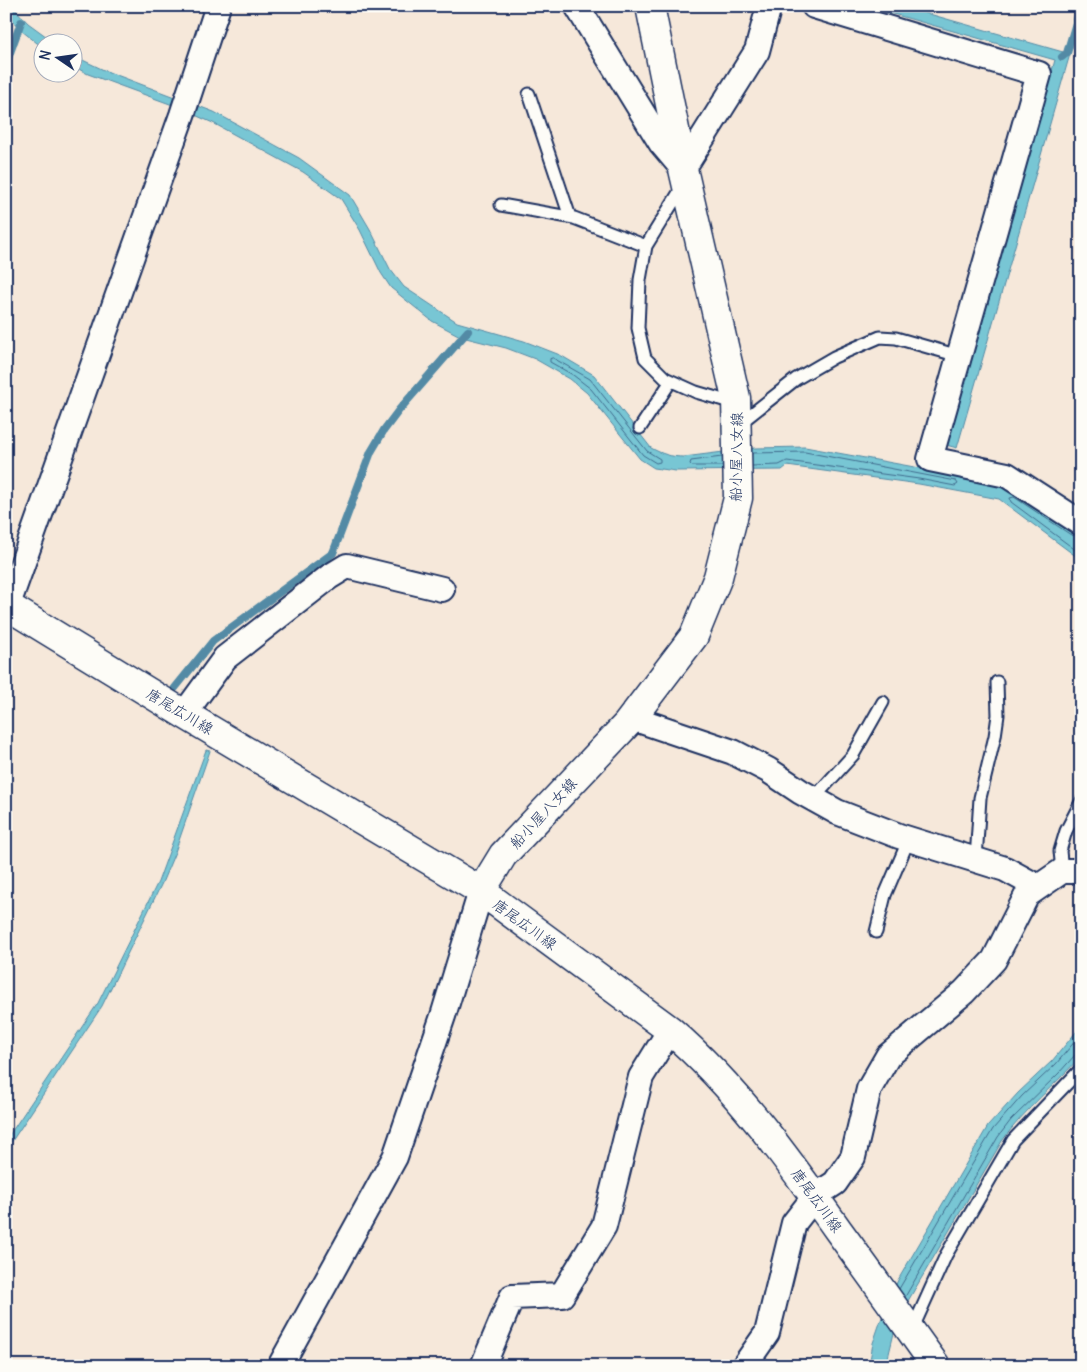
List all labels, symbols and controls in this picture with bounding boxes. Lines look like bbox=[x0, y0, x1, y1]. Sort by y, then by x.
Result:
north arrow bbox=[32, 32, 82, 82]
text: N bbox=[35, 48, 55, 62]
street label: 船小屋八女線 bbox=[726, 412, 746, 502]
street label: 唐尾広川線 bbox=[143, 684, 217, 738]
street label: 船小屋八女線 bbox=[505, 774, 581, 852]
street label: 唐尾広川線 bbox=[489, 894, 561, 954]
street label: 唐尾広川線 bbox=[787, 1164, 847, 1236]

